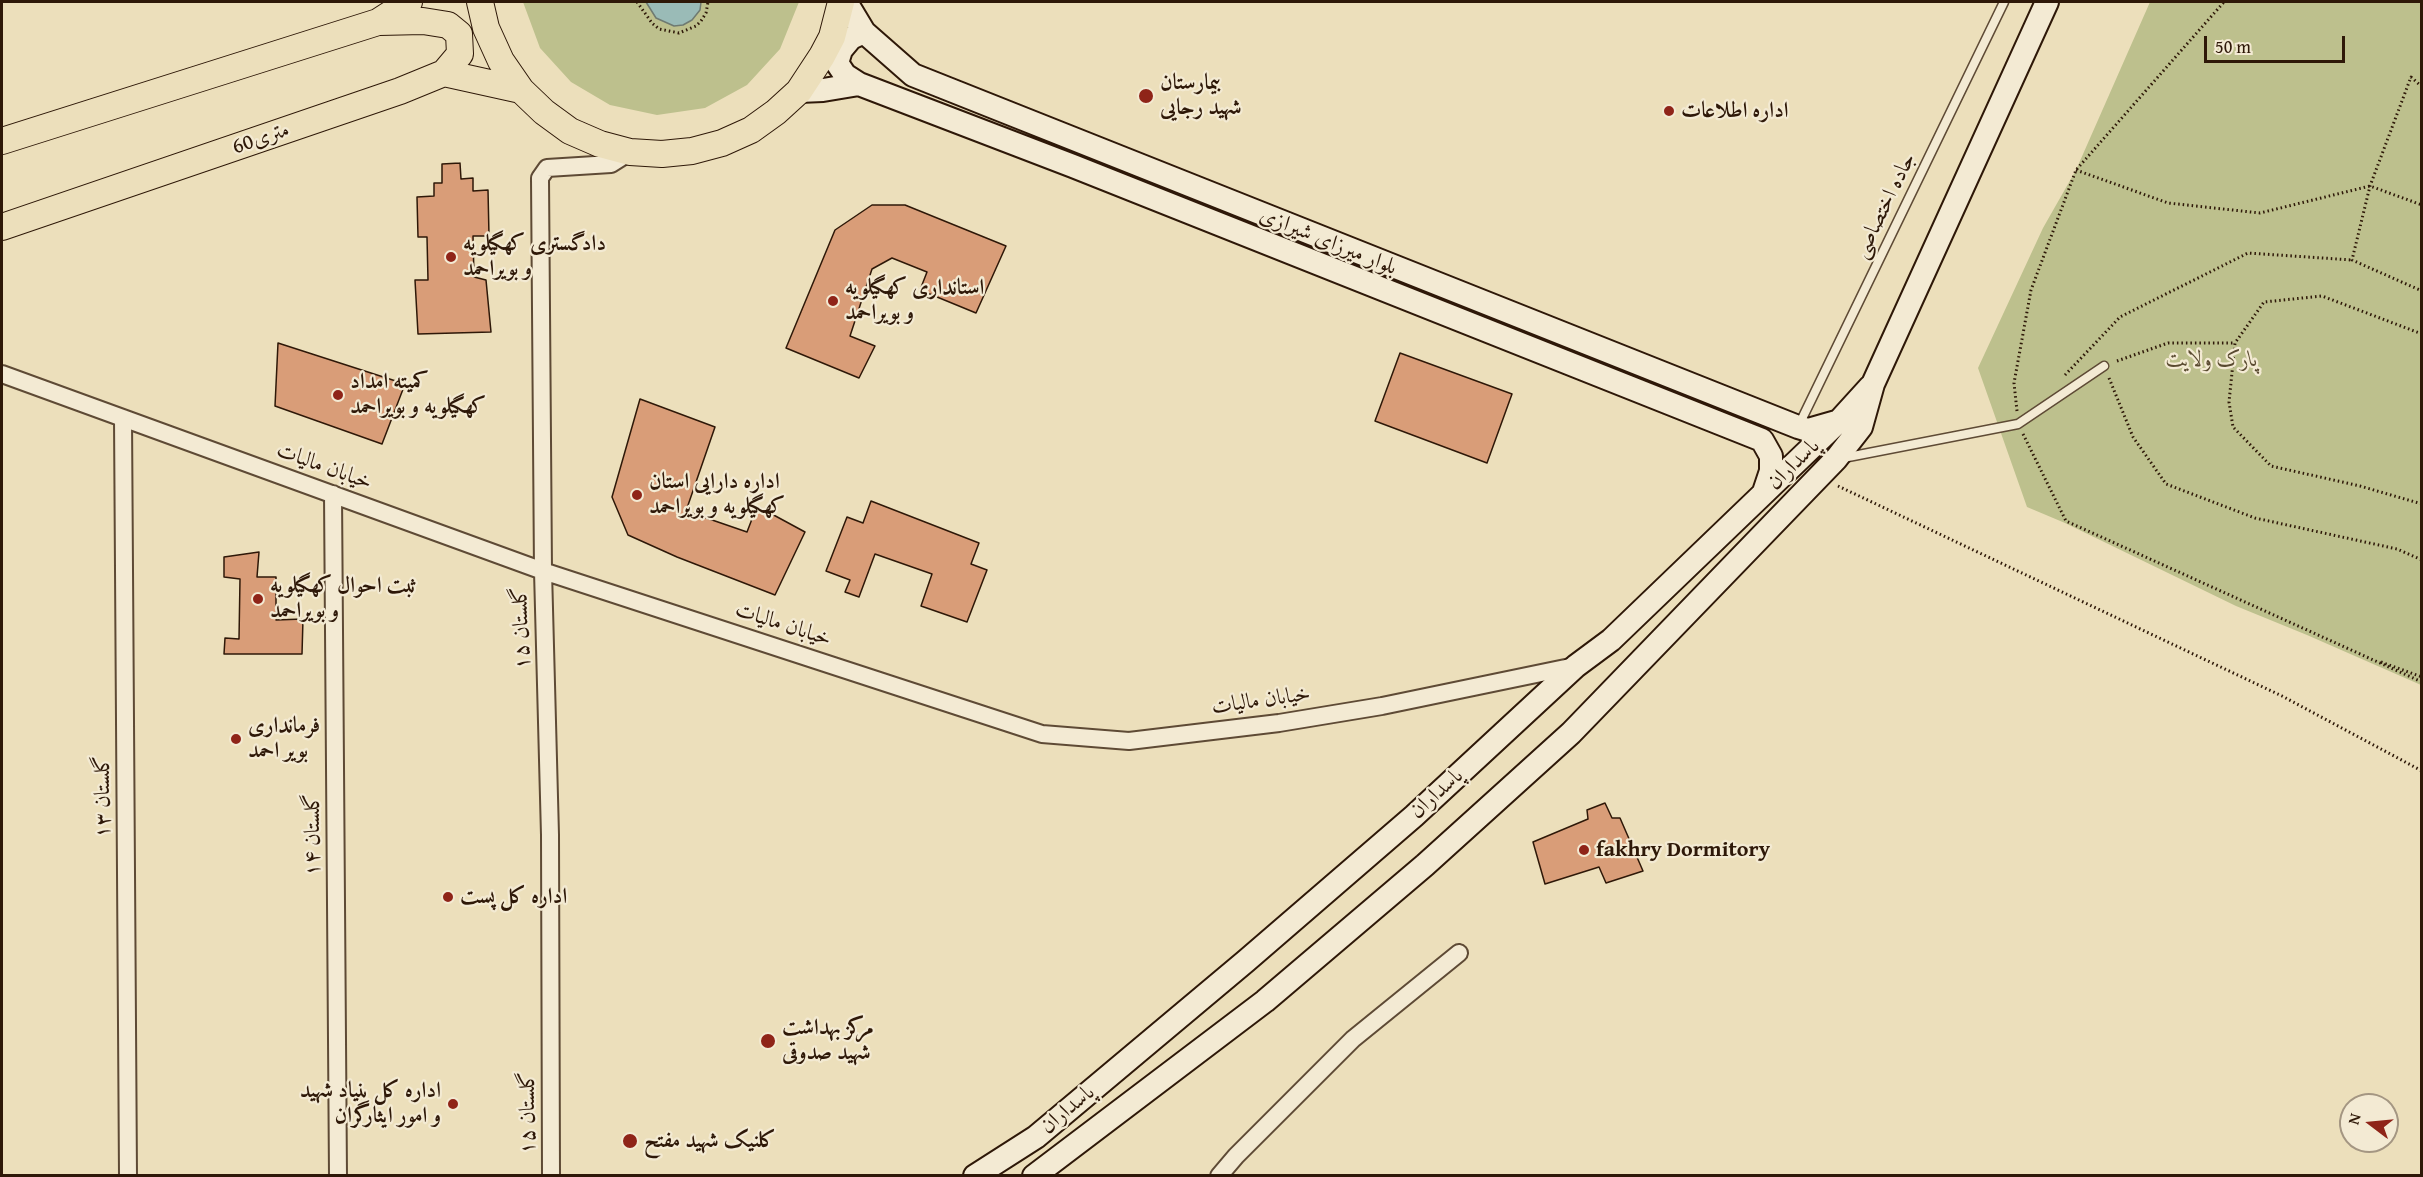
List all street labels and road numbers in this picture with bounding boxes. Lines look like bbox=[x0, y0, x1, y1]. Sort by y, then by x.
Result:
street label: 60متری bbox=[229, 117, 293, 161]
street label: جاده اختصاصی bbox=[1848, 149, 1922, 263]
street label: بلوار میرزای شیرازی bbox=[1255, 202, 1401, 282]
street label: پاسداران bbox=[1762, 434, 1826, 496]
street label: خیابان مالیات bbox=[273, 438, 375, 496]
street label: گلستان ۱۵ bbox=[507, 586, 537, 670]
street label: خیابان مالیات bbox=[732, 597, 834, 653]
street label: خیابان مالیات bbox=[1210, 681, 1312, 721]
street label: گلستان ۱۳ bbox=[90, 755, 116, 839]
street label: پاسداران bbox=[1405, 763, 1469, 825]
street label: گلستان ۱۴ bbox=[300, 793, 326, 877]
street label: گلستان ۱۵ bbox=[515, 1071, 541, 1155]
street label: پاسداران bbox=[1035, 1080, 1101, 1140]

